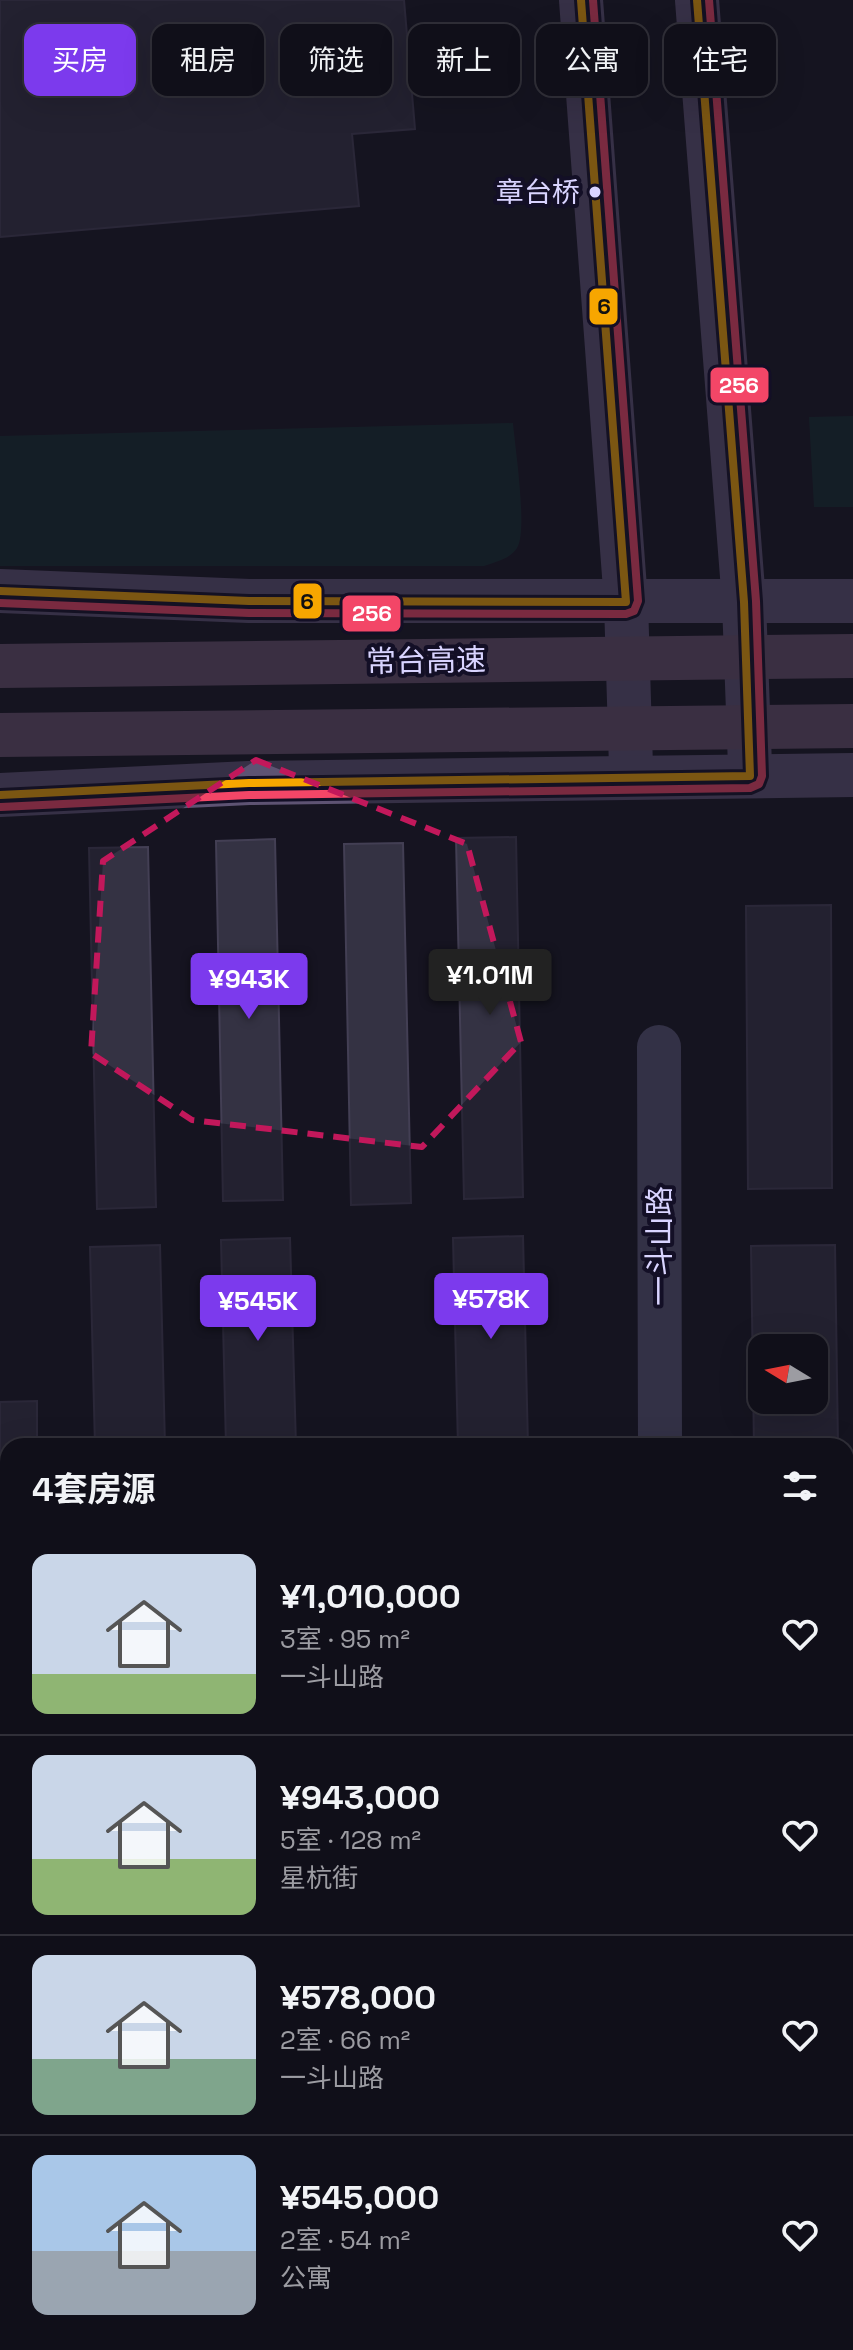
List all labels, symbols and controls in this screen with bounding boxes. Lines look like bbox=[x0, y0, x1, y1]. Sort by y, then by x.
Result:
chip: 买房 bbox=[24, 24, 136, 96]
chip: 租房 bbox=[152, 24, 264, 96]
chip: 筛选 bbox=[280, 24, 392, 96]
chip: 新上 bbox=[408, 24, 520, 96]
chip: 公寓 bbox=[536, 24, 648, 96]
chip: 住宅 bbox=[664, 24, 776, 96]
place label: 章台桥 bbox=[496, 174, 580, 210]
marker: 章台桥 bbox=[587, 184, 603, 200]
line badge: 6 bbox=[588, 287, 619, 326]
text: 6 bbox=[597, 292, 611, 320]
line badge: 256 bbox=[709, 366, 770, 404]
text: 256 bbox=[719, 371, 759, 399]
line badge: 6 bbox=[292, 582, 323, 620]
text: 6 bbox=[300, 587, 314, 615]
line badge: 256 bbox=[341, 594, 402, 633]
text: 256 bbox=[352, 599, 392, 627]
street label: 常台高速 bbox=[366, 640, 486, 681]
pin: ¥1.01M bbox=[425, 949, 555, 1017]
pin: ¥943K bbox=[193, 953, 305, 1021]
text: ¥1.01M bbox=[447, 958, 533, 992]
text: ¥943K bbox=[209, 962, 289, 996]
street label: 一斗山路 bbox=[640, 1186, 679, 1306]
pin: ¥578K bbox=[435, 1273, 547, 1341]
pin: ¥545K bbox=[202, 1275, 314, 1343]
text: ¥578K bbox=[452, 1282, 530, 1316]
text: ¥545K bbox=[218, 1284, 298, 1318]
north arrow bbox=[748, 1334, 828, 1414]
map controls bbox=[748, 1334, 828, 1414]
icon: filters bbox=[778, 1464, 822, 1508]
text: 4套房源 bbox=[32, 1468, 156, 1511]
text: ¥1,010,000 bbox=[280, 1575, 461, 1618]
icon: home bbox=[96, 1586, 192, 1682]
icon: heart bbox=[778, 1612, 822, 1656]
text: 3室 · 95 m² bbox=[280, 1622, 410, 1656]
text: 一斗山路 bbox=[280, 1660, 384, 1694]
text: ¥943,000 bbox=[280, 1776, 440, 1819]
icon: home bbox=[96, 1787, 192, 1883]
icon: heart bbox=[778, 1813, 822, 1857]
text: 5室 · 128 m² bbox=[280, 1823, 421, 1857]
text: 星杭街 bbox=[280, 1861, 358, 1895]
text: ¥578,000 bbox=[280, 1976, 436, 2019]
icon: home bbox=[96, 1987, 192, 2083]
icon: heart bbox=[778, 2013, 822, 2057]
text: 2室 · 66 m² bbox=[280, 2023, 410, 2057]
text: 一斗山路 bbox=[280, 2061, 384, 2095]
text: ¥545,000 bbox=[280, 2176, 439, 2219]
icon: home bbox=[96, 2187, 192, 2283]
icon: heart bbox=[778, 2213, 822, 2257]
text: 2室 · 54 m² bbox=[280, 2223, 410, 2257]
text: 公寓 bbox=[280, 2261, 332, 2295]

